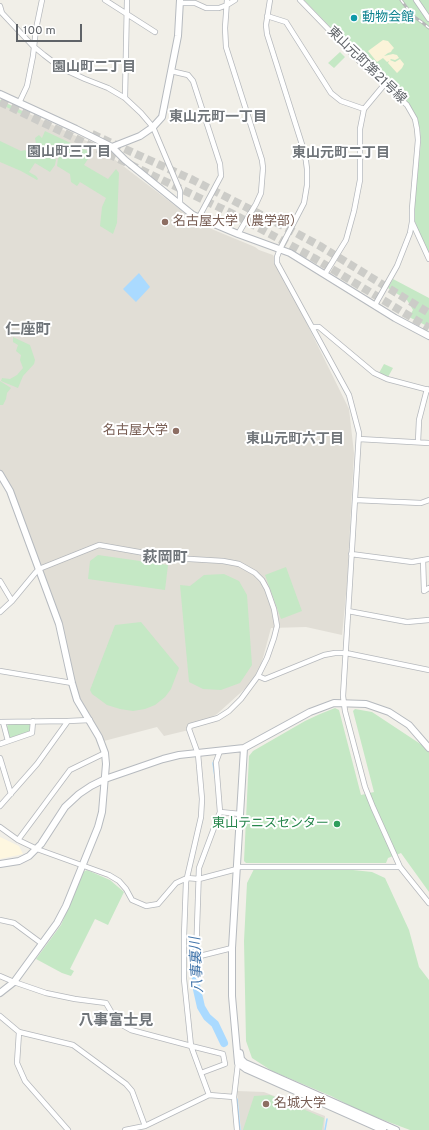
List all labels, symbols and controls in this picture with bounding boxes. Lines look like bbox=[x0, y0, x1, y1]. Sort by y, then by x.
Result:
place label: 動物会館 bbox=[362, 10, 414, 26]
marker: 動物会館 bbox=[349, 13, 359, 23]
scale bar bbox=[18, 16, 84, 42]
text: 100 m bbox=[23, 23, 56, 39]
street label: 東山元町第21号線 bbox=[323, 24, 409, 108]
district label: 園山町二丁目 bbox=[52, 60, 136, 76]
district label: 東山元町一丁目 bbox=[169, 110, 267, 126]
district label: 園山町三丁目 bbox=[27, 145, 111, 161]
district label: 東山元町二丁目 bbox=[292, 146, 390, 162]
place label: 名古屋大学（農学部） bbox=[173, 214, 303, 230]
marker: 名古屋大学（農学部） bbox=[160, 217, 170, 227]
district label: 仁座町 bbox=[6, 322, 50, 340]
place label: 名古屋大学 bbox=[103, 423, 168, 439]
marker: 名古屋大学 bbox=[171, 426, 181, 436]
district label: 東山元町六丁目 bbox=[246, 432, 344, 448]
district label: 萩岡町 bbox=[143, 550, 187, 568]
place label: 東山テニスセンター bbox=[212, 816, 329, 832]
marker: 東山テニスセンター bbox=[332, 819, 342, 829]
water label: 八事裏川 bbox=[188, 937, 208, 993]
district label: 八事富士見 bbox=[79, 1013, 153, 1031]
place label: 名城大学 bbox=[274, 1096, 326, 1112]
marker: 名城大学 bbox=[261, 1099, 271, 1109]

